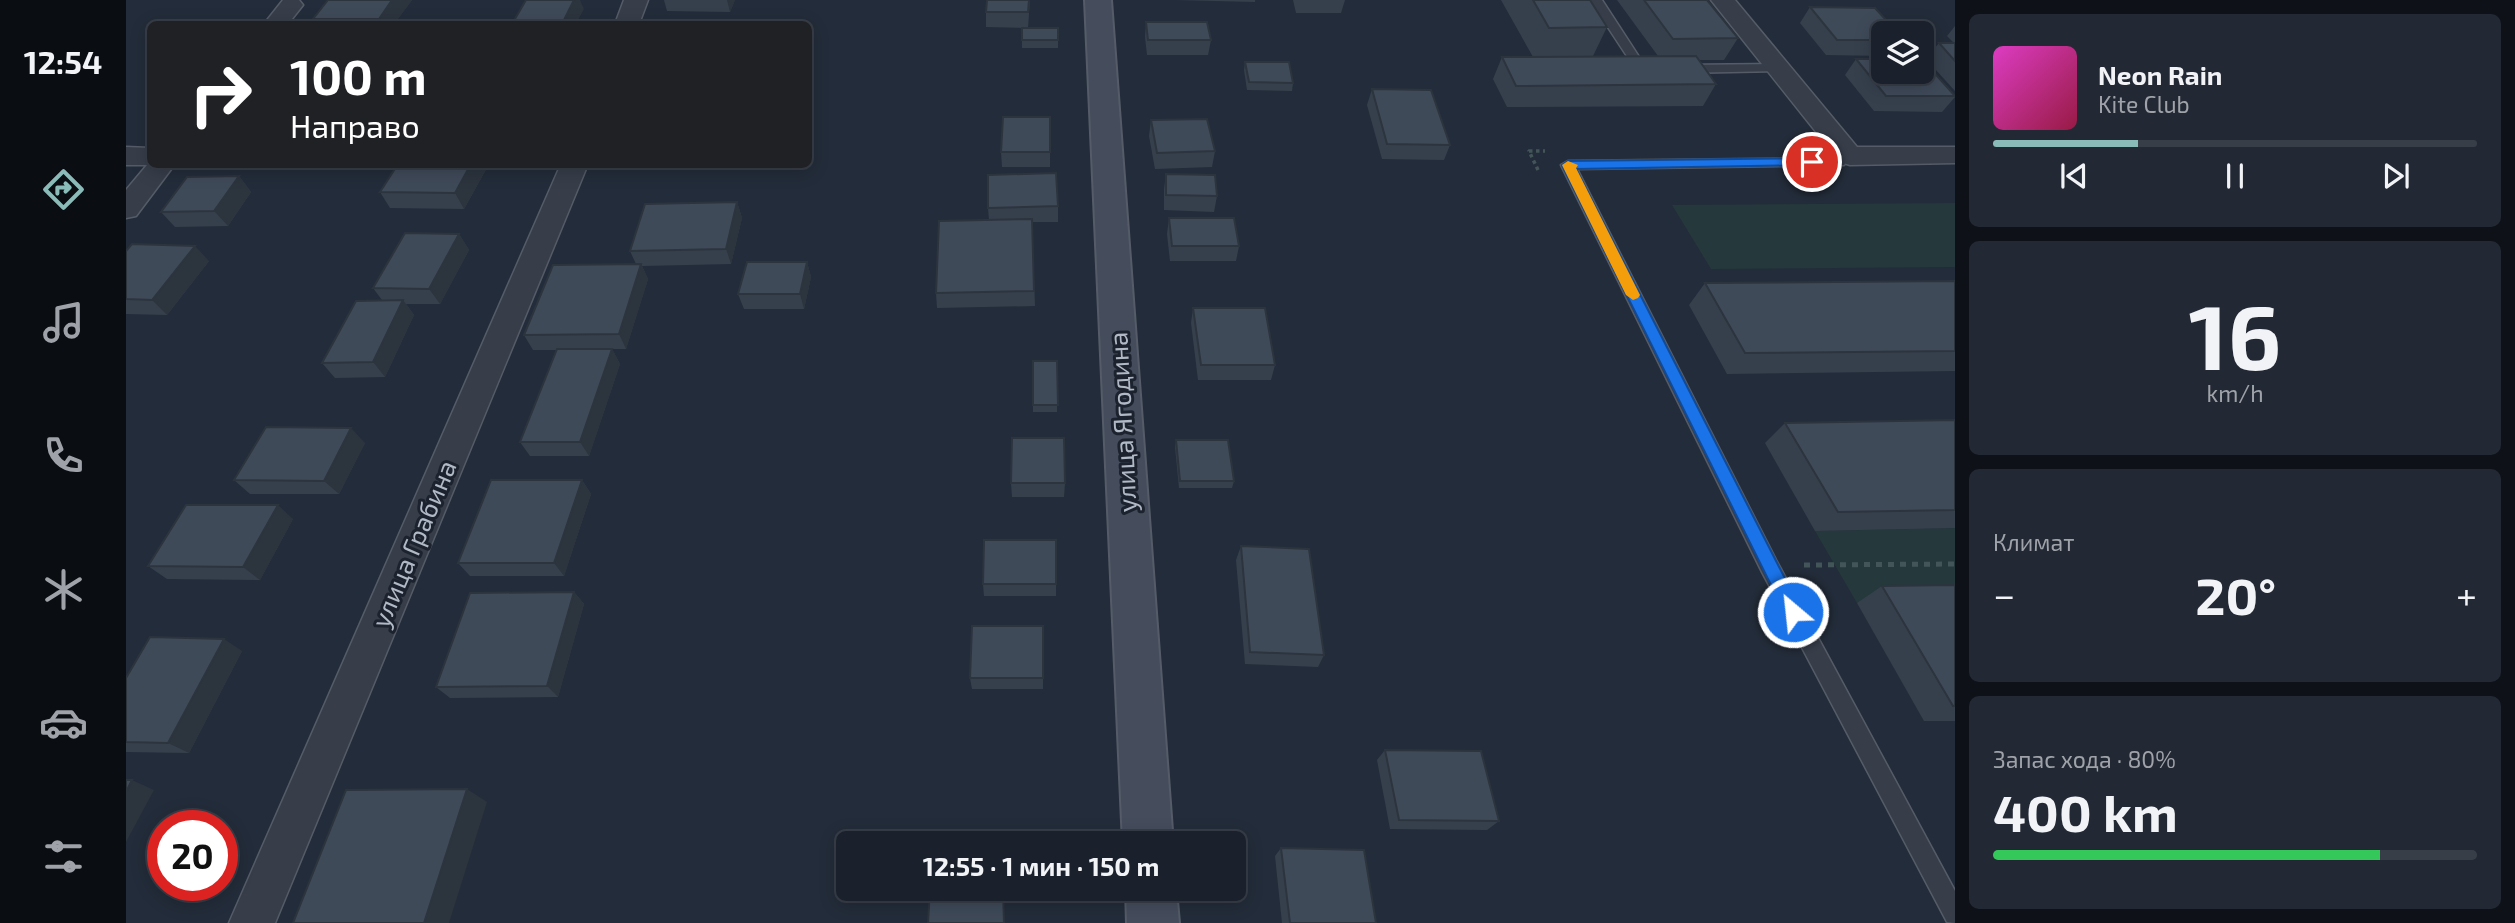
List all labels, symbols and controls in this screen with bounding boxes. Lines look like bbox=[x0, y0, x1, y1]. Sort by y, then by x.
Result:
map controls bbox=[1871, 21, 1934, 84]
button: layers bbox=[1871, 21, 1934, 84]
text: 12:54 bbox=[24, 42, 102, 80]
text: 100 m bbox=[290, 46, 427, 105]
icon: right bbox=[175, 49, 266, 140]
text: Neon Rain bbox=[2098, 59, 2222, 90]
text: Kite Club bbox=[2098, 90, 2190, 118]
text: Направо bbox=[290, 106, 420, 144]
pin bbox=[1782, 132, 1842, 192]
icon: arrive bbox=[1793, 143, 1831, 181]
icon: previous bbox=[2055, 157, 2093, 195]
icon: pause bbox=[2216, 157, 2254, 195]
icon: next bbox=[2377, 157, 2415, 195]
icon: directions bbox=[39, 165, 88, 214]
text: 16 bbox=[2188, 279, 2282, 388]
icon: music bbox=[39, 298, 88, 347]
street label: улица Ягодина bbox=[1101, 331, 1143, 513]
text: km/h bbox=[2206, 379, 2264, 407]
icon: phone bbox=[39, 431, 88, 480]
street label: улица Грабина bbox=[363, 455, 463, 632]
text: Климат bbox=[1993, 528, 2074, 556]
text: 20° bbox=[2195, 563, 2276, 625]
icon: climate bbox=[39, 565, 88, 614]
text: − bbox=[1993, 571, 2015, 617]
text: + bbox=[2456, 571, 2477, 617]
position arrow bbox=[1756, 575, 1830, 649]
icon: car bbox=[39, 698, 88, 747]
text: Запас хода · 80% bbox=[1993, 745, 2176, 773]
text: 400 km bbox=[1993, 780, 2178, 842]
speed limit sign: 20 bbox=[147, 810, 238, 901]
icon: filters bbox=[39, 832, 88, 881]
text: 12:55 · 1 мин · 150 m bbox=[923, 850, 1159, 881]

